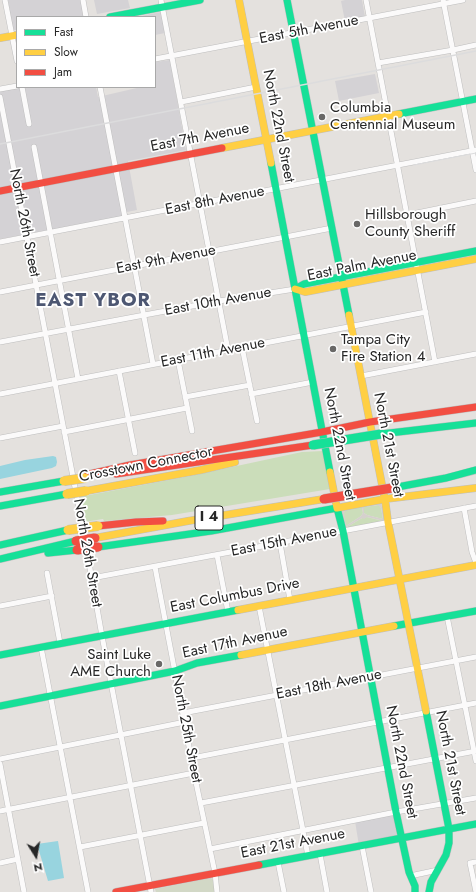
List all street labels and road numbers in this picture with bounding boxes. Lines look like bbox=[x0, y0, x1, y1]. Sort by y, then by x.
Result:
street label: East 5th Avenue bbox=[258, 12, 360, 48]
street label: North 22nd Street bbox=[258, 68, 298, 184]
street label: East 7th Avenue bbox=[149, 120, 251, 156]
street label: North 26th Street bbox=[5, 167, 43, 279]
street label: East 8th Avenue bbox=[164, 183, 266, 219]
street label: East 9th Avenue bbox=[115, 242, 217, 278]
street label: East Palm Avenue bbox=[306, 247, 418, 285]
street label: East 10th Avenue bbox=[163, 284, 273, 320]
street label: East 11th Avenue bbox=[159, 334, 267, 372]
street label: North 22nd Street bbox=[319, 386, 359, 502]
street label: North 21st Street bbox=[369, 391, 407, 499]
street label: Crosstown Connector bbox=[78, 443, 214, 487]
street label: North 26th Street bbox=[69, 497, 105, 609]
road number: I 4 bbox=[195, 506, 223, 530]
street label: East 15th Avenue bbox=[230, 523, 338, 561]
street label: East Columbus Drive bbox=[169, 575, 301, 617]
street label: East 17th Avenue bbox=[181, 623, 289, 663]
street label: East 18th Avenue bbox=[275, 666, 383, 704]
street label: North 25th Street bbox=[167, 673, 205, 785]
street label: North 22nd Street bbox=[381, 704, 421, 820]
street label: North 21st Street bbox=[431, 709, 469, 817]
street label: East 21st Avenue bbox=[239, 825, 347, 863]

